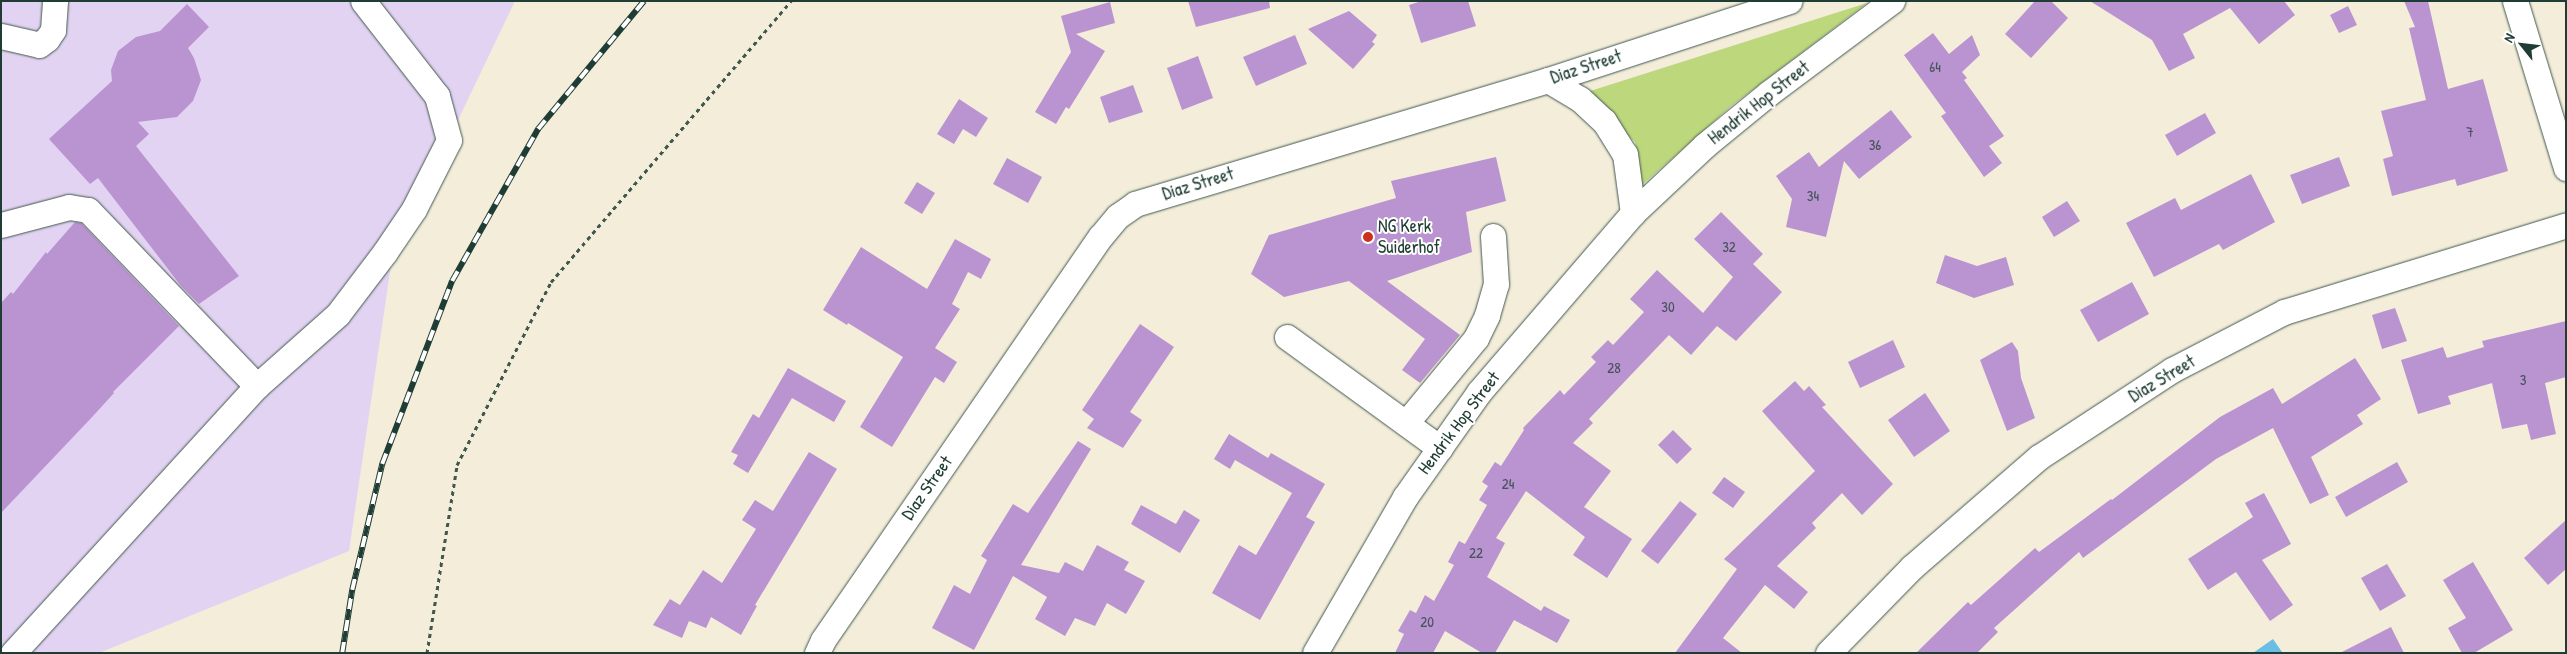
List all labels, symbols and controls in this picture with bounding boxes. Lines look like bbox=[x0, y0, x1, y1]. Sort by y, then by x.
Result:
north arrow bbox=[2497, 20, 2547, 70]
text: N bbox=[2498, 30, 2519, 45]
street label: Diaz Street bbox=[1548, 45, 1624, 89]
street label: Hendrik Hop Street bbox=[1704, 57, 1814, 149]
house number: 64 bbox=[1929, 58, 1941, 76]
house number: 7 bbox=[2466, 123, 2474, 141]
house number: 36 bbox=[1869, 136, 1881, 154]
street label: Diaz Street bbox=[1160, 163, 1236, 205]
house number: 34 bbox=[1807, 187, 1819, 205]
place label: NG Kerk Suiderhof bbox=[1378, 216, 1440, 258]
marker: NG Kerk Suiderhof bbox=[1362, 231, 1374, 243]
house number: 32 bbox=[1722, 238, 1736, 256]
house number: 30 bbox=[1661, 298, 1675, 316]
street label: Diaz Street bbox=[2125, 351, 2199, 407]
house number: 28 bbox=[1607, 359, 1621, 377]
street label: Hendrik Hop Street bbox=[1413, 367, 1505, 479]
house number: 3 bbox=[2520, 371, 2526, 389]
street label: Diaz Street bbox=[897, 452, 957, 524]
house number: 24 bbox=[1502, 475, 1514, 493]
house number: 22 bbox=[1469, 544, 1483, 562]
house number: 20 bbox=[1420, 613, 1434, 631]

